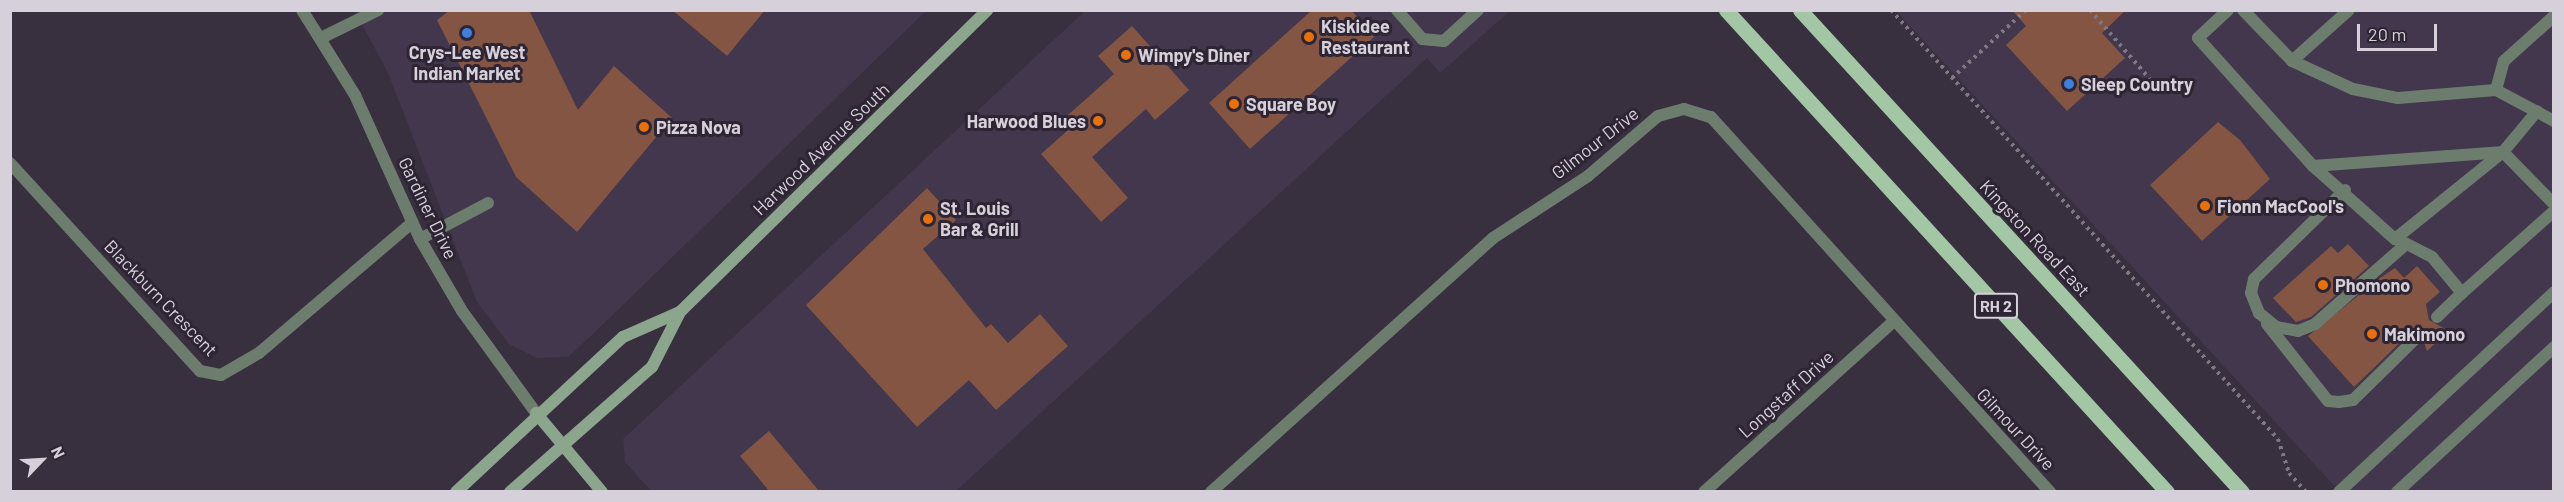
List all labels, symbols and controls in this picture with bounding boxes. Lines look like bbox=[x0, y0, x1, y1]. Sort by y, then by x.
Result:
scale bar bbox=[2360, 12, 2440, 50]
place label: Kiskidee Restaurant bbox=[1321, 16, 1410, 58]
text: 20 m bbox=[2368, 23, 2406, 45]
marker: Crys-Lee West Indian Market bbox=[460, 26, 474, 40]
marker: Kiskidee Restaurant bbox=[1302, 30, 1316, 44]
place label: Crys-Lee West Indian Market bbox=[409, 42, 525, 84]
place label: Wimpy's Diner bbox=[1138, 44, 1250, 66]
marker: Wimpy's Diner bbox=[1119, 48, 1133, 62]
place label: Sleep Country bbox=[2081, 73, 2193, 95]
marker: Sleep Country bbox=[2062, 77, 2076, 91]
street label: Harwood Avenue South bbox=[748, 78, 894, 220]
place label: Square Boy bbox=[1246, 93, 1336, 115]
marker: Square Boy bbox=[1227, 97, 1241, 111]
street label: Gilmour Drive bbox=[1547, 102, 1643, 184]
place label: Harwood Blues bbox=[967, 110, 1086, 132]
marker: Harwood Blues bbox=[1091, 114, 1105, 128]
place label: Pizza Nova bbox=[656, 116, 741, 138]
marker: Pizza Nova bbox=[637, 120, 651, 134]
street label: Gardiner Drive bbox=[394, 154, 462, 262]
street label: Kingston Road East bbox=[1975, 175, 2095, 301]
place label: Fionn MacCool's bbox=[2217, 195, 2344, 217]
place label: St. Louis Bar & Grill bbox=[940, 198, 1019, 240]
marker: Fionn MacCool's bbox=[2198, 199, 2212, 213]
marker: St. Louis Bar & Grill bbox=[921, 212, 935, 226]
street label: Blackburn Crescent bbox=[100, 235, 222, 361]
place label: Phomono bbox=[2335, 274, 2410, 296]
marker: Phomono bbox=[2316, 278, 2330, 292]
road number: RH 2 bbox=[1974, 293, 2018, 319]
place label: Makimono bbox=[2384, 323, 2465, 345]
marker: Makimono bbox=[2365, 327, 2379, 341]
street label: Longstaff Drive bbox=[1734, 346, 1838, 442]
street label: Gilmour Drive bbox=[1973, 384, 2059, 474]
north arrow bbox=[12, 430, 72, 490]
text: N bbox=[48, 443, 70, 461]

